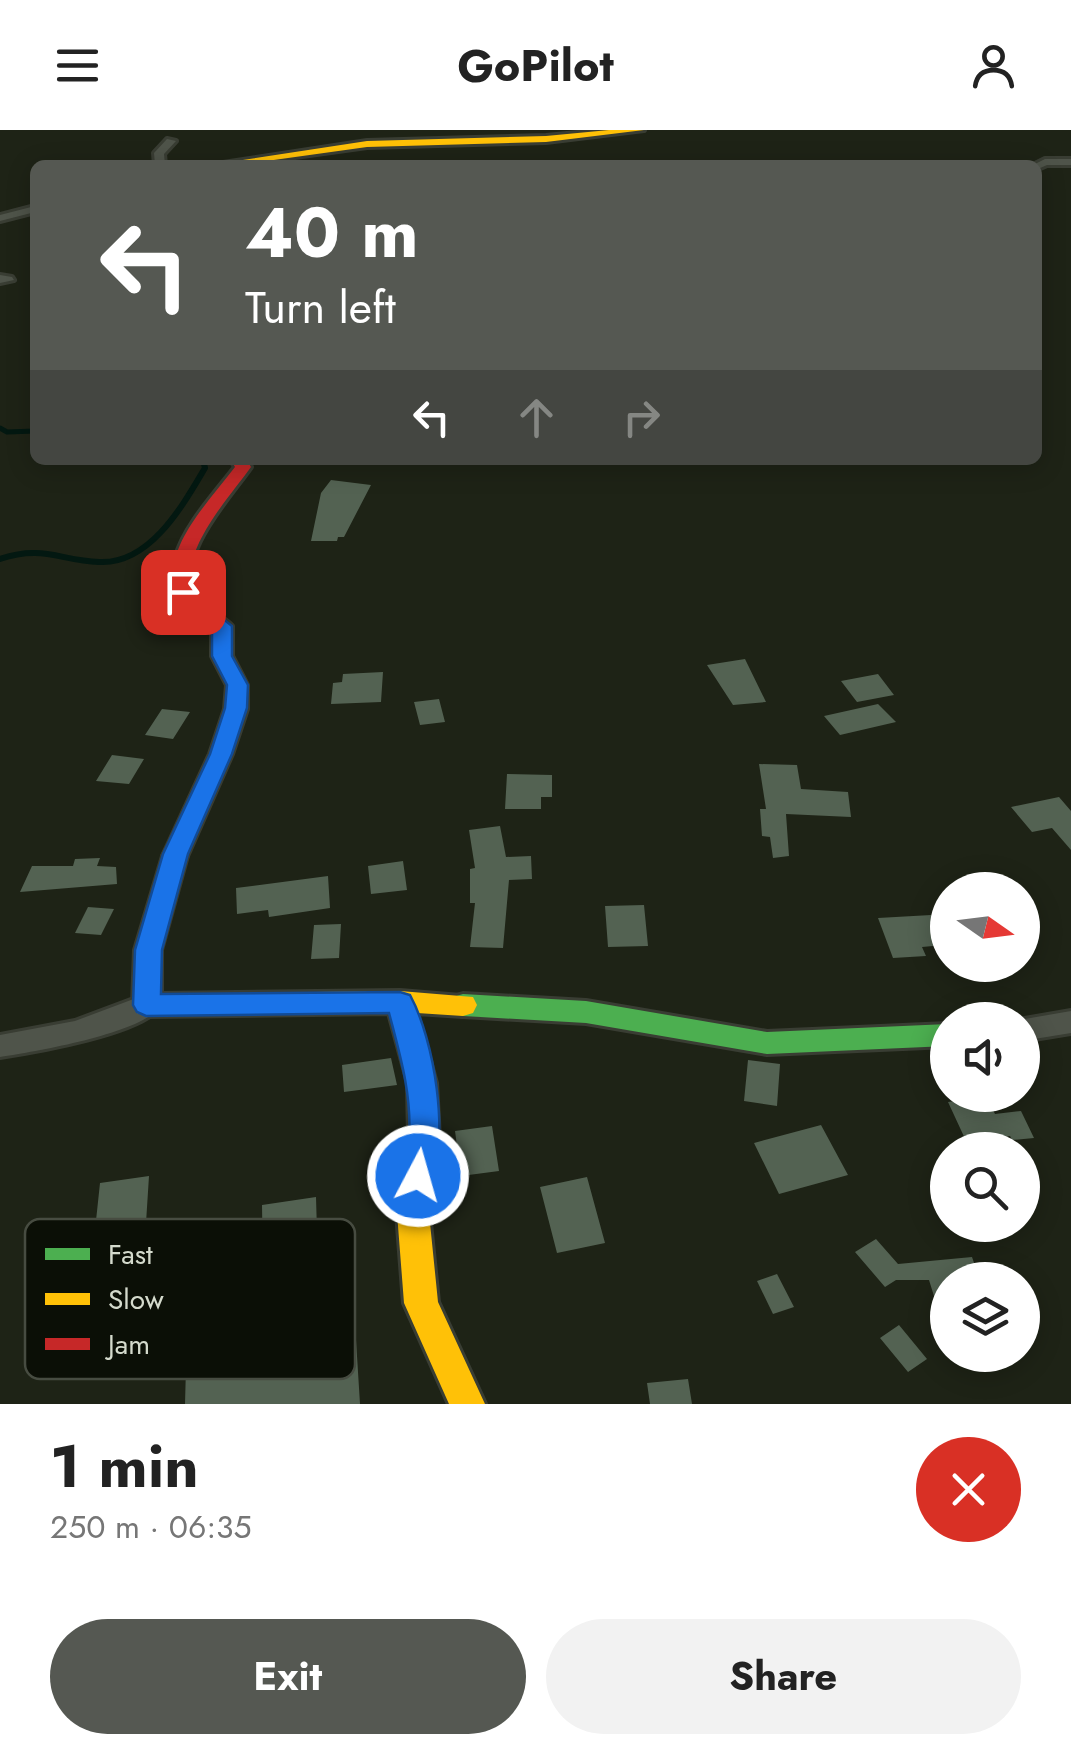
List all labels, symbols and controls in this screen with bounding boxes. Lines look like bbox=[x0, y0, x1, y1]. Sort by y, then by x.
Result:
text: GoPilot bbox=[457, 33, 614, 98]
icon: menu bbox=[50, 38, 105, 93]
icon: person bbox=[966, 38, 1021, 93]
text: 40 m bbox=[245, 182, 419, 283]
icon: left bbox=[80, 200, 210, 330]
text: Turn left bbox=[245, 275, 396, 340]
icon: left bbox=[404, 390, 459, 445]
icon: ahead bbox=[509, 390, 564, 445]
icon: right bbox=[614, 390, 669, 445]
pin bbox=[141, 550, 226, 635]
icon: arrive bbox=[156, 565, 211, 620]
north arrow bbox=[930, 872, 1040, 982]
map controls bbox=[930, 872, 1040, 1372]
button: sound bbox=[930, 1002, 1040, 1112]
position arrow bbox=[366, 1124, 470, 1228]
button: search bbox=[930, 1132, 1040, 1242]
legend bbox=[25, 1219, 355, 1379]
text: Fast bbox=[108, 1234, 153, 1275]
button: layers bbox=[930, 1262, 1040, 1372]
text: Slow bbox=[108, 1279, 164, 1320]
text: Jam bbox=[104, 1324, 150, 1365]
text: 1 min bbox=[50, 1423, 199, 1510]
button: close bbox=[916, 1437, 1021, 1542]
text: 250 m · 06:35 bbox=[50, 1504, 252, 1550]
button: Exit bbox=[50, 1619, 526, 1734]
button: Share bbox=[546, 1619, 1021, 1734]

